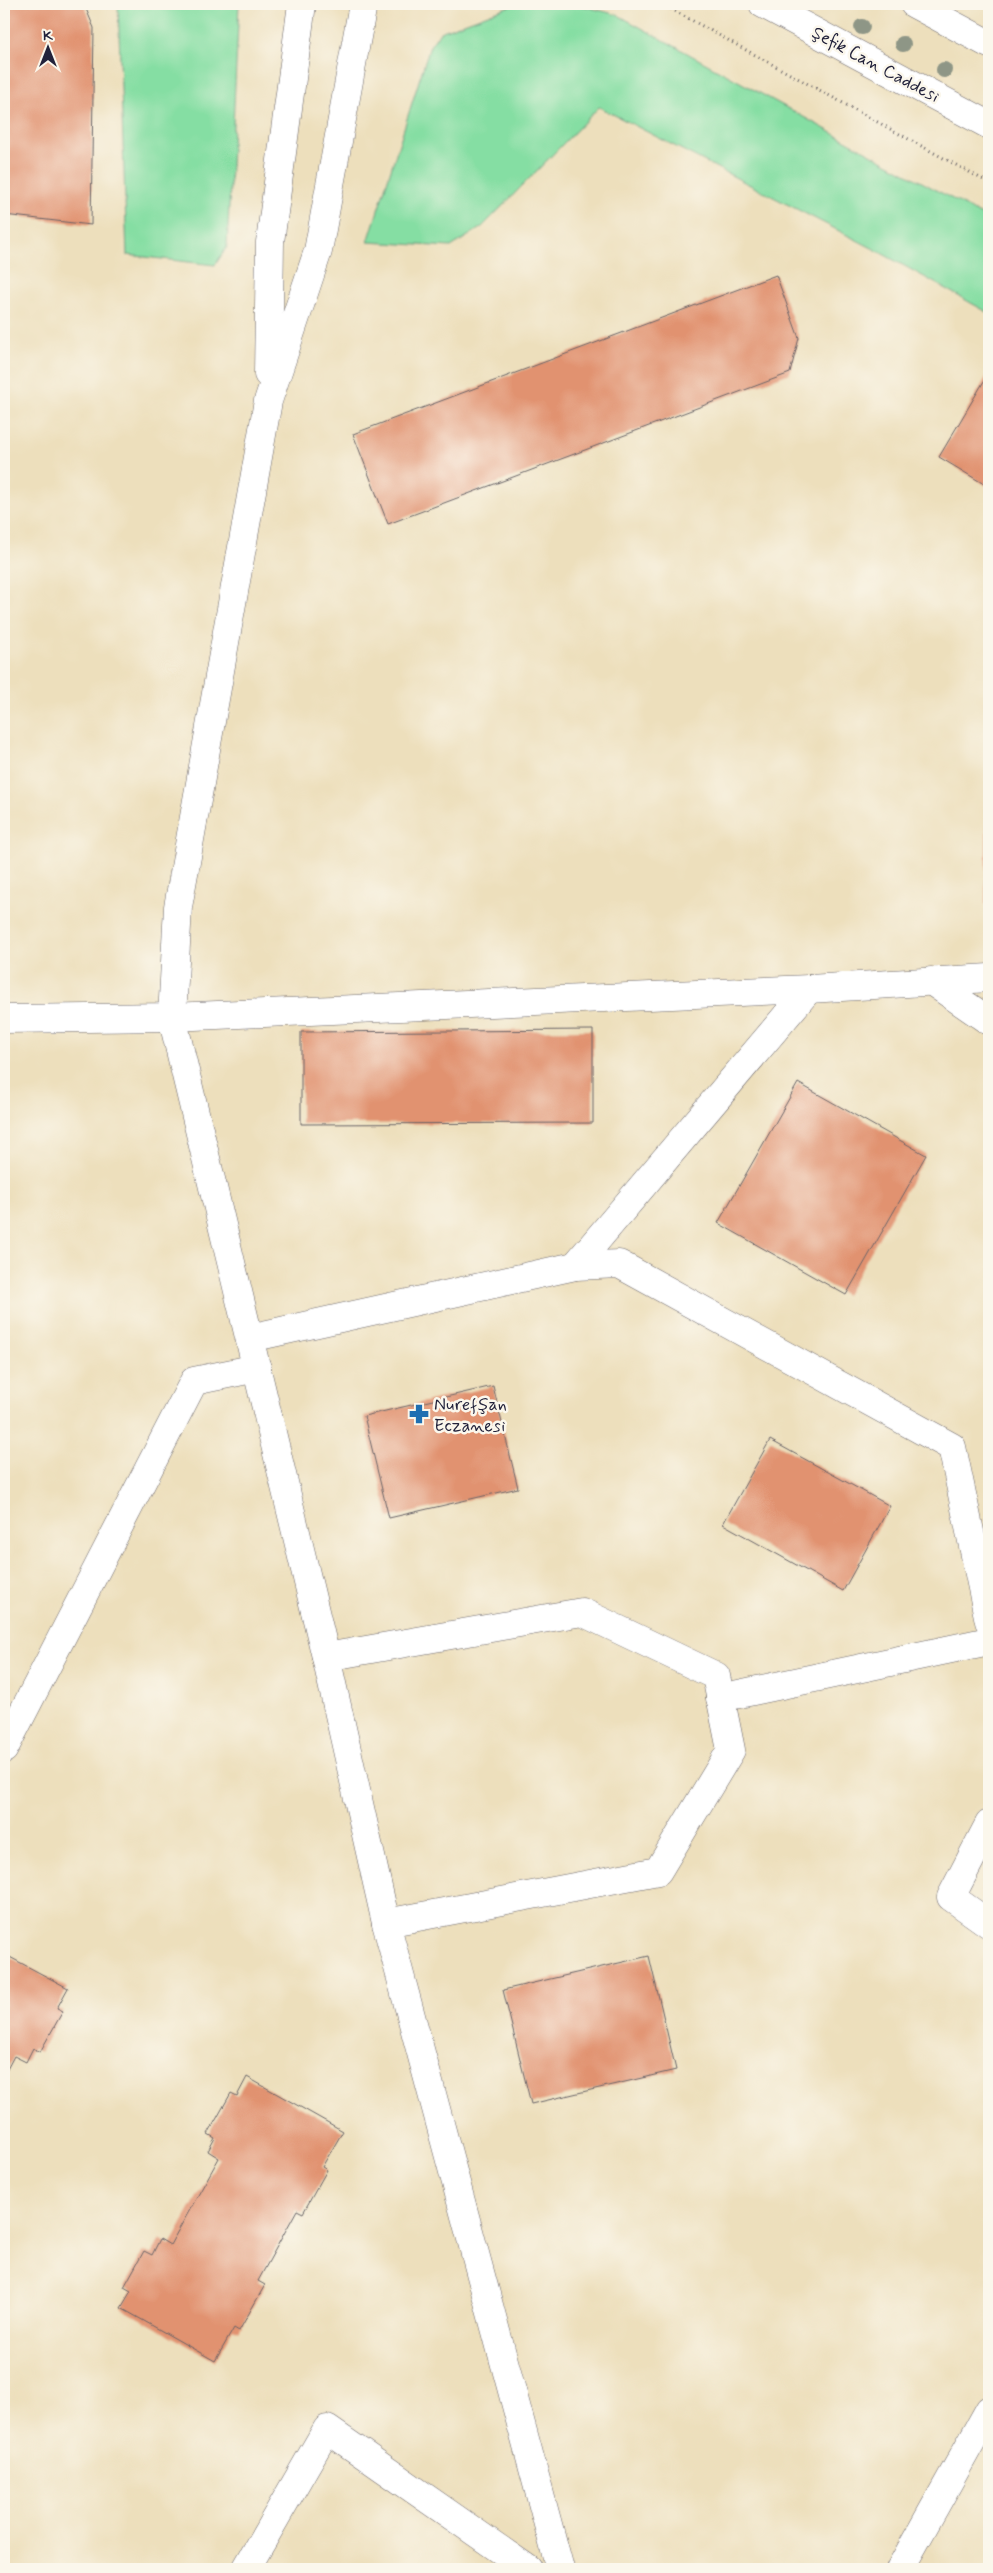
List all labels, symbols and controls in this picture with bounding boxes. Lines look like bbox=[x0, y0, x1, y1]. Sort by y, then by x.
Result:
street label: Şefik Can Caddesi bbox=[807, 21, 944, 109]
north arrow bbox=[22, 22, 72, 72]
text: K bbox=[43, 27, 54, 45]
place label: Nurefşan Eczanesi bbox=[434, 1393, 507, 1438]
pharmacy icon: Nurefşan Eczanesi bbox=[408, 1403, 430, 1425]

